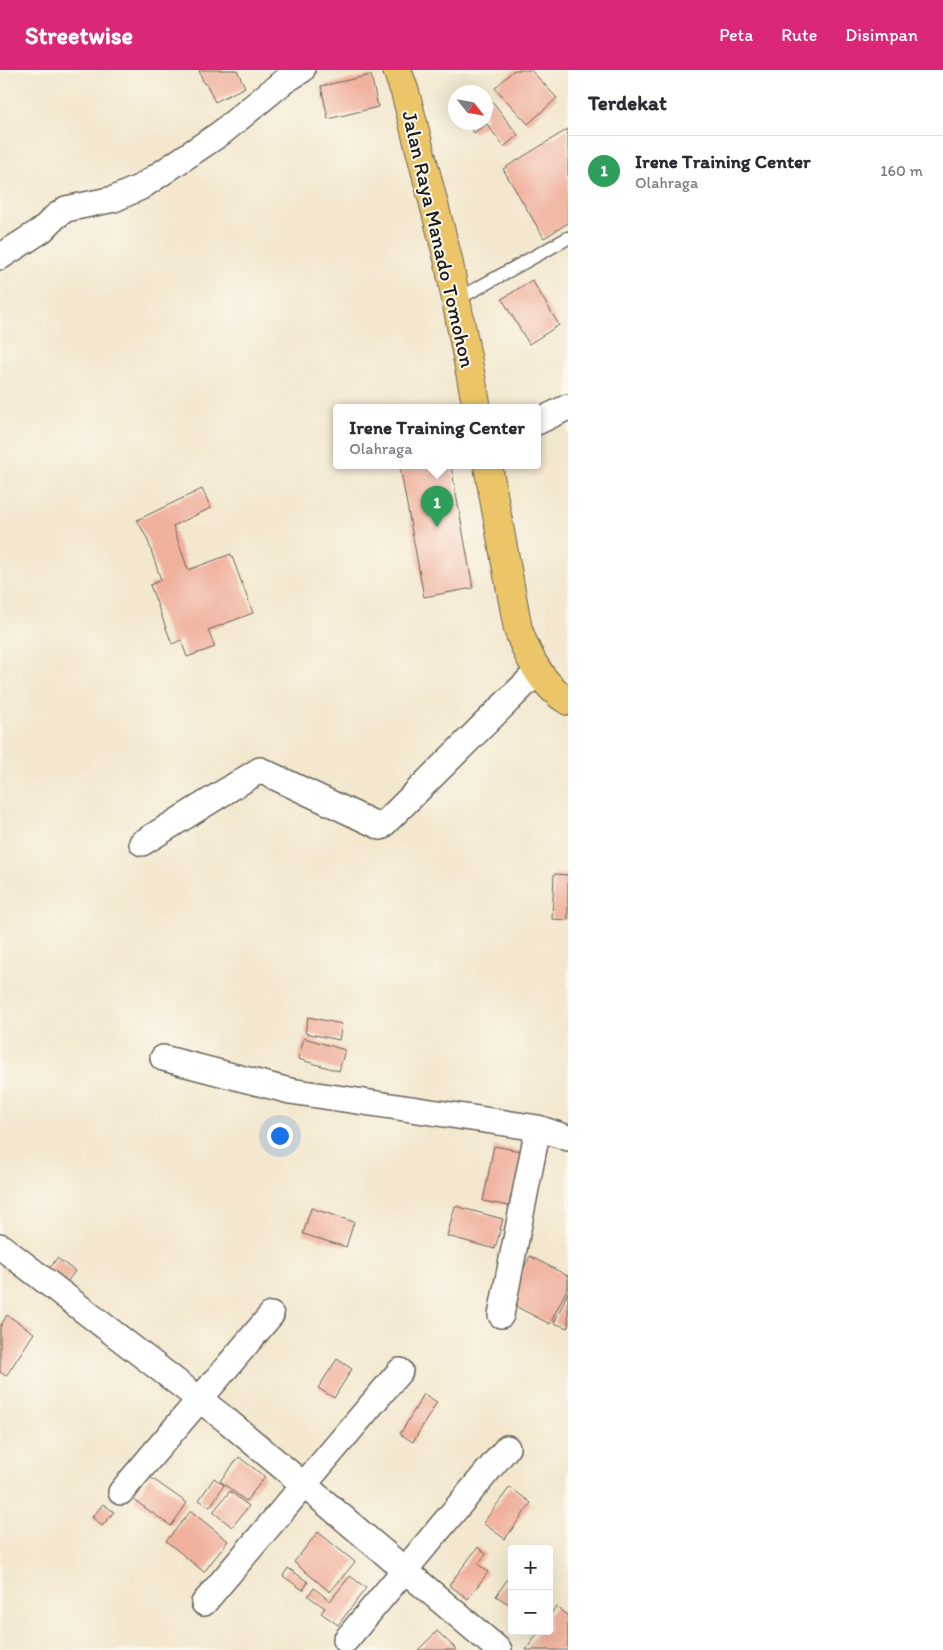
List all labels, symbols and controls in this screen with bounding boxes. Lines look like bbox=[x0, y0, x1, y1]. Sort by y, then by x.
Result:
text: Streetwise bbox=[25, 21, 133, 50]
text: Peta bbox=[719, 24, 753, 46]
text: Rute bbox=[781, 24, 817, 46]
text: Disimpan bbox=[845, 24, 918, 46]
north arrow bbox=[448, 85, 493, 130]
text: Terdekat bbox=[588, 90, 667, 115]
street label: Jalan Raya Manado Tomohon bbox=[397, 108, 481, 370]
text: Irene Training Center bbox=[635, 150, 811, 173]
text: 1 bbox=[600, 161, 608, 180]
text: 160 m bbox=[880, 161, 923, 180]
text: Olahraga bbox=[635, 173, 698, 192]
popup bbox=[333, 404, 541, 469]
text: Irene Training Center bbox=[349, 416, 525, 439]
text: Olahraga bbox=[349, 439, 413, 458]
pin: 1 bbox=[421, 486, 453, 527]
your location bbox=[267, 1123, 293, 1149]
map controls bbox=[508, 1545, 553, 1635]
button: + bbox=[508, 1545, 553, 1590]
button: − bbox=[508, 1590, 553, 1635]

